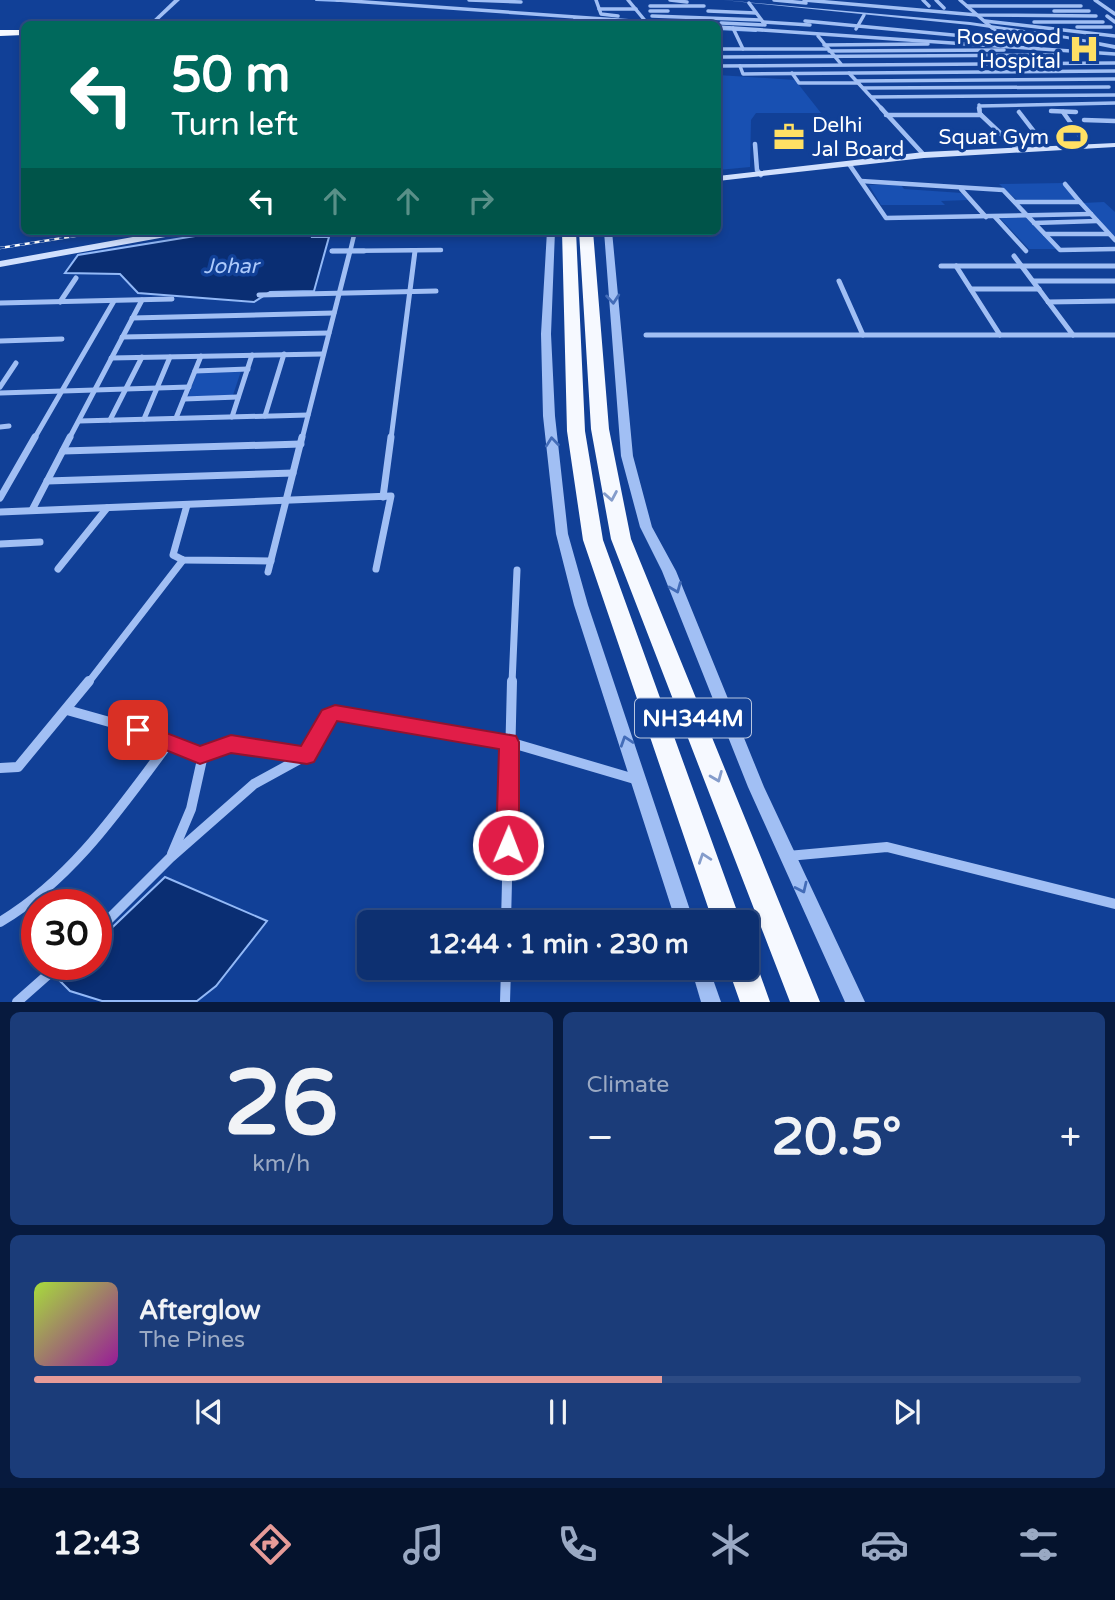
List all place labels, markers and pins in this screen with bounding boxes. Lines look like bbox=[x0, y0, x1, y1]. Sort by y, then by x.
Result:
place label: Rosewood Hospital bbox=[956, 25, 1061, 74]
hospital icon: Rosewood Hospital bbox=[1067, 32, 1101, 66]
place label: Delhi Jal Board bbox=[812, 113, 904, 162]
office icon: Delhi Jal Board bbox=[772, 120, 806, 154]
sports icon: Squat Gym bbox=[1055, 120, 1089, 154]
place label: Squat Gym bbox=[939, 125, 1049, 150]
pin bbox=[108, 700, 168, 760]

